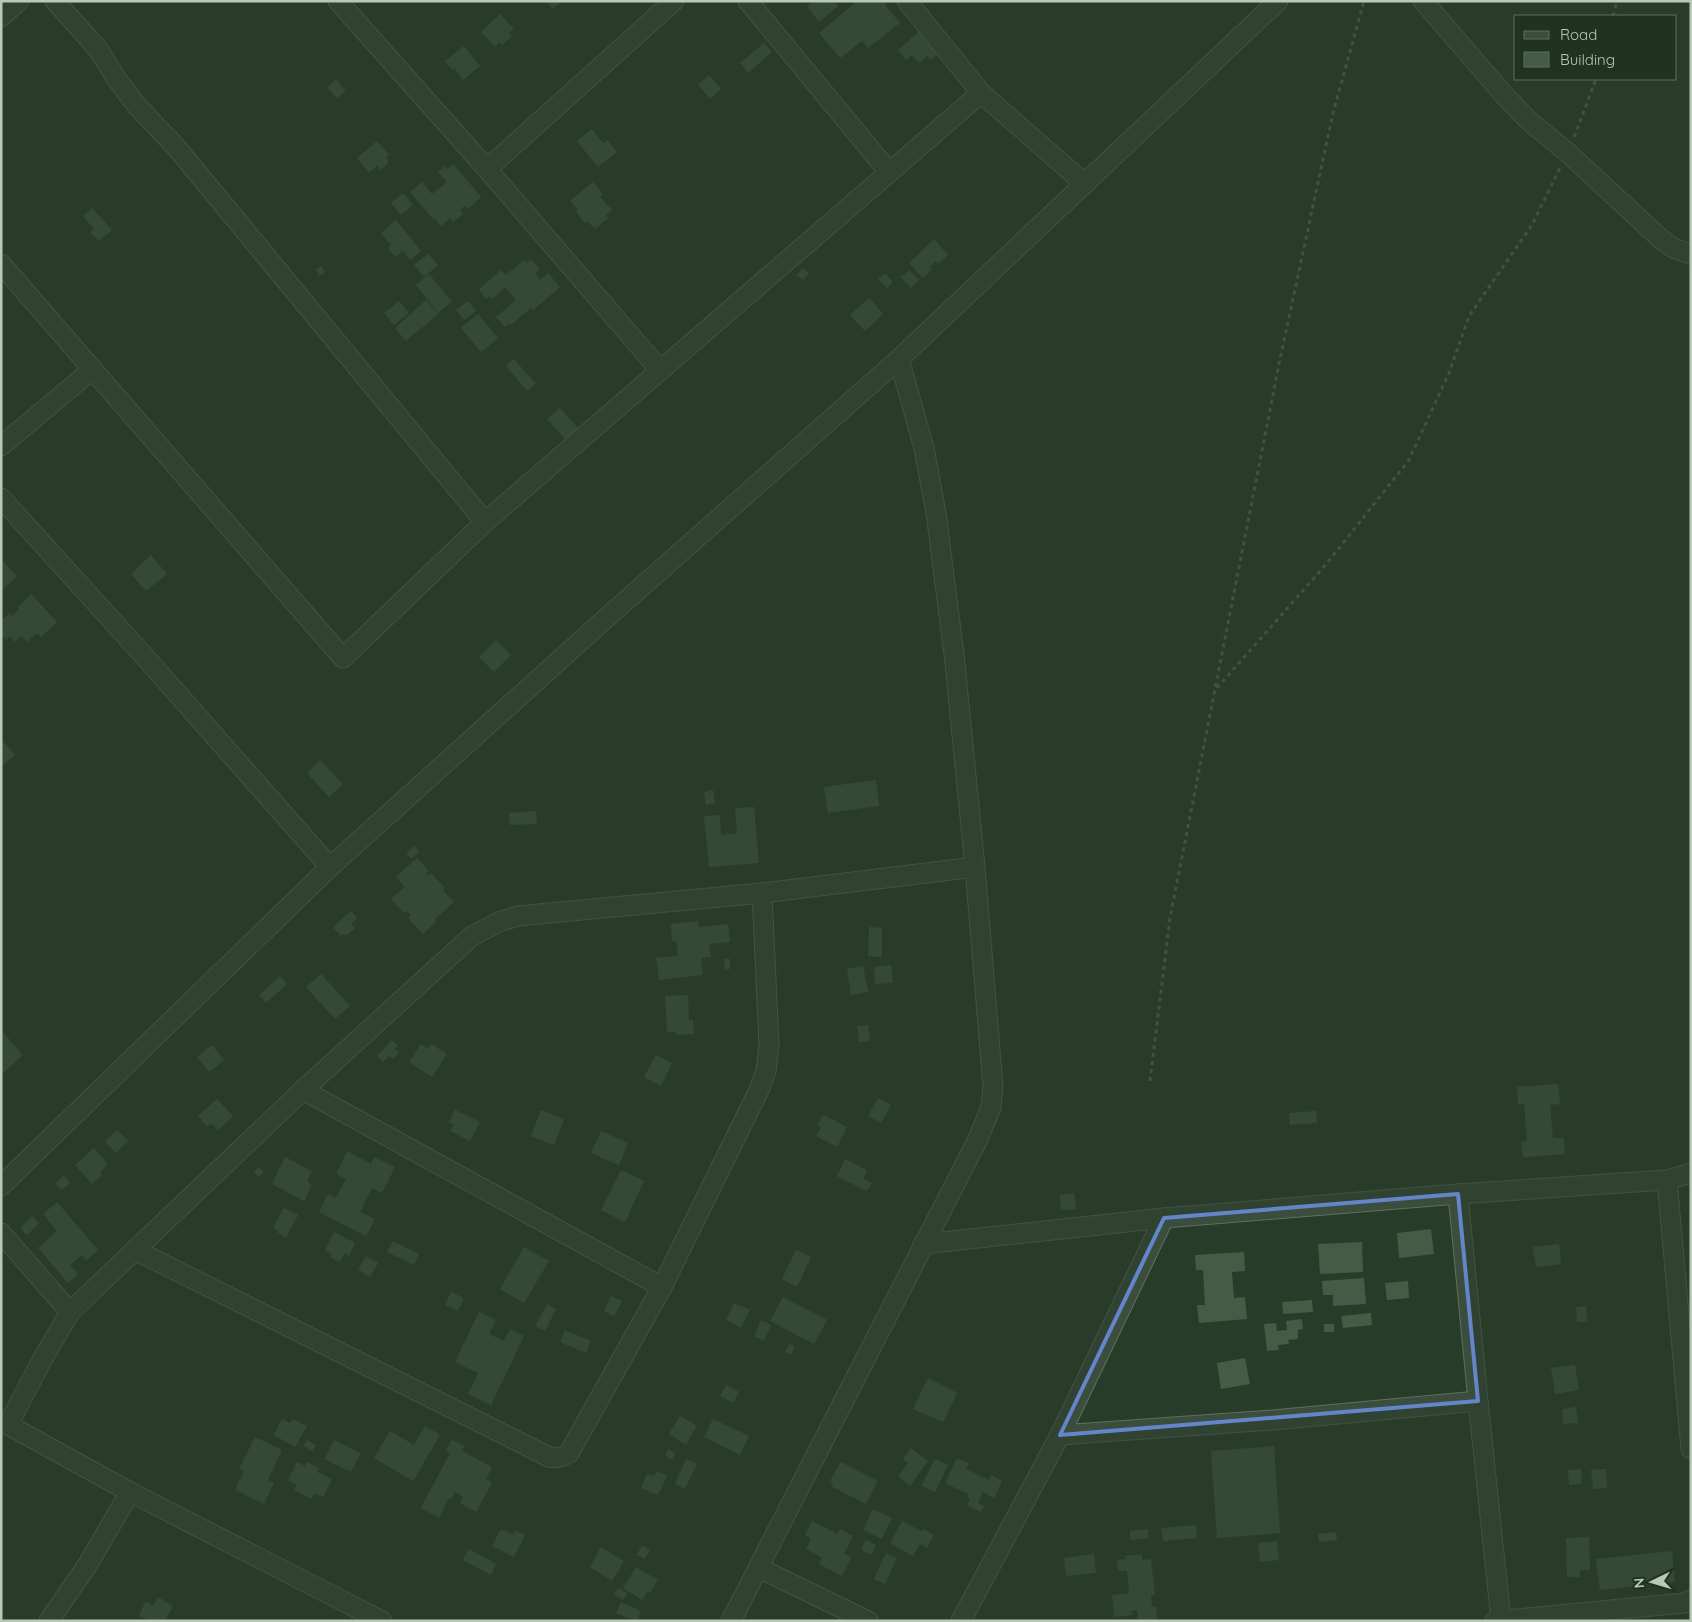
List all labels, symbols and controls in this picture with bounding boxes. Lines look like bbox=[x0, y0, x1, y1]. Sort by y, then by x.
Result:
legend bbox=[1514, 15, 1677, 80]
text: Road bbox=[1560, 25, 1597, 44]
text: Building bbox=[1560, 50, 1615, 69]
north arrow bbox=[1627, 1557, 1677, 1607]
text: N bbox=[1630, 1577, 1648, 1589]

